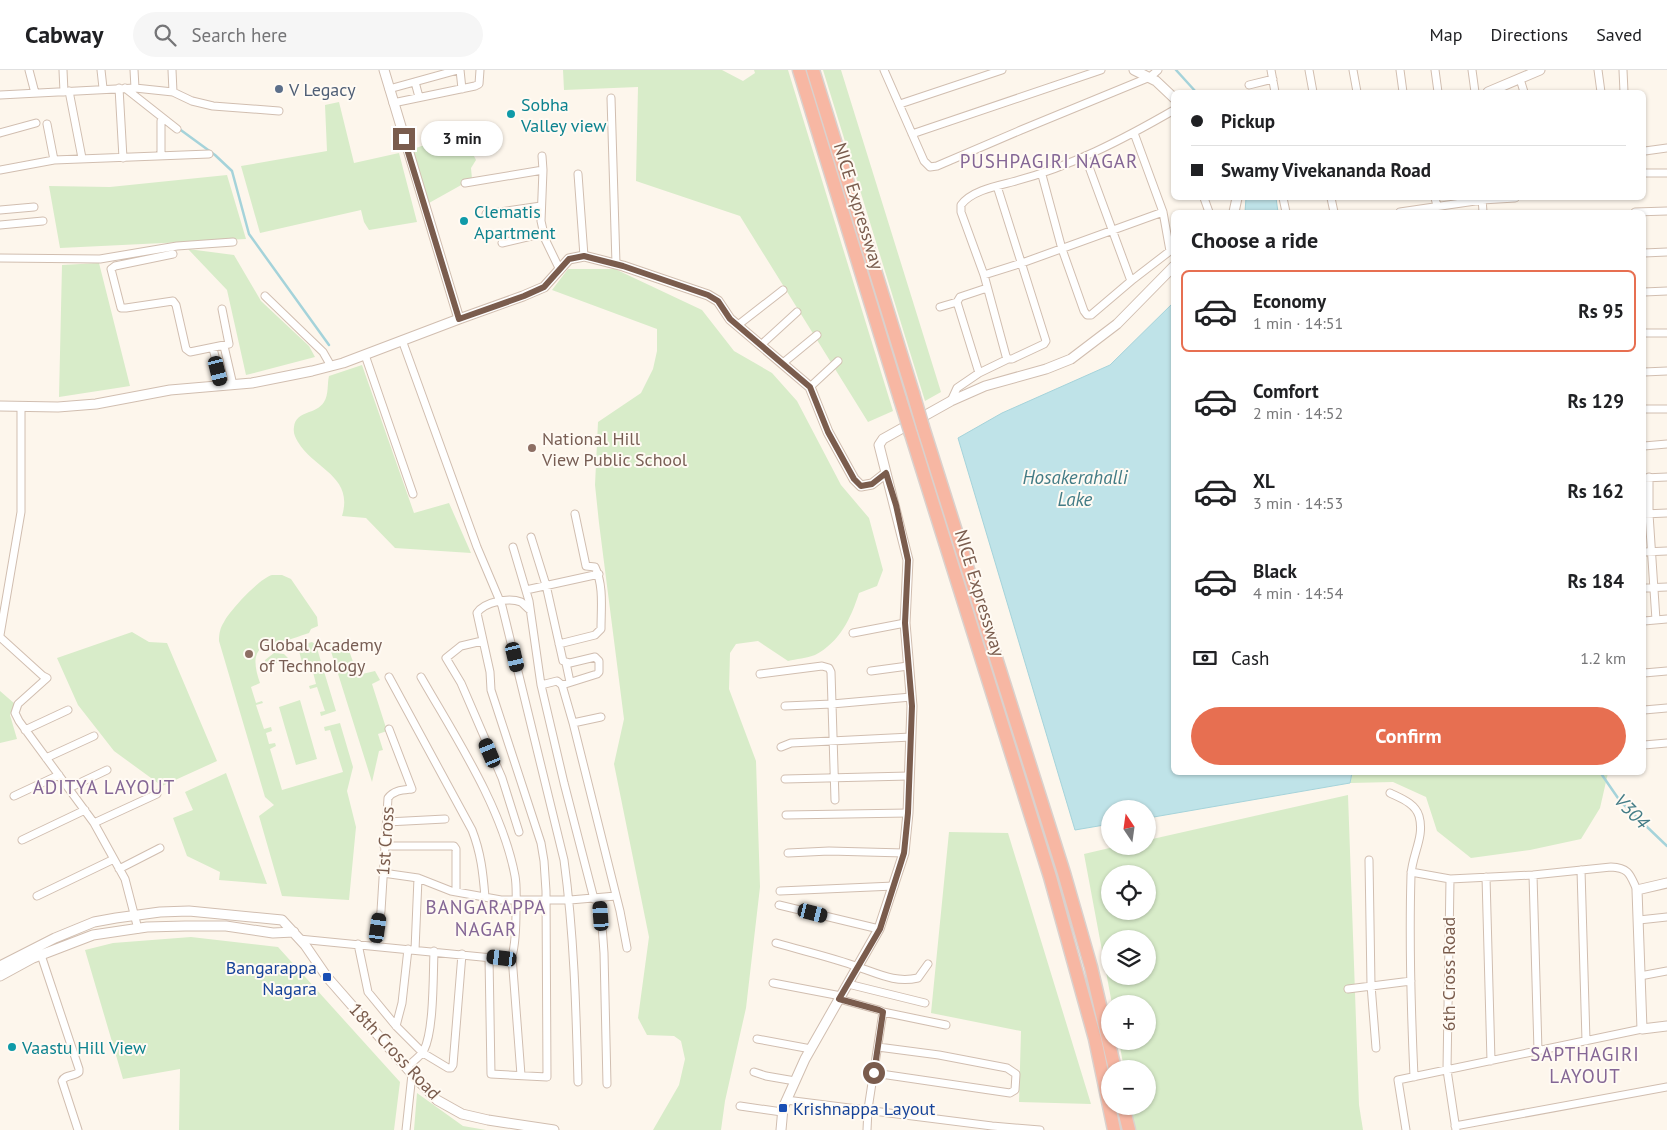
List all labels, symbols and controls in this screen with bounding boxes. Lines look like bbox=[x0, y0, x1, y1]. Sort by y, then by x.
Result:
search box bbox=[133, 12, 483, 57]
text: Cabway bbox=[25, 19, 103, 50]
icon: search bbox=[151, 21, 179, 49]
text: Search here bbox=[191, 23, 287, 47]
text: Map bbox=[1430, 23, 1462, 46]
text: Directions bbox=[1490, 23, 1568, 46]
text: Saved bbox=[1596, 23, 1642, 46]
place label: V Legacy bbox=[288, 78, 356, 101]
marker: V Legacy bbox=[273, 83, 285, 95]
place label: Sobha Valley view bbox=[520, 93, 607, 137]
marker: Sobha Valley view bbox=[505, 108, 517, 120]
text: Pickup bbox=[1221, 109, 1275, 133]
callout: 3 min bbox=[422, 122, 504, 156]
route end bbox=[393, 128, 415, 150]
text: 3 min bbox=[442, 128, 482, 148]
street label: NICE Expressway bbox=[829, 140, 889, 273]
district label: PUSHPAGIRI NAGAR bbox=[960, 149, 1138, 173]
text: Swamy Vivekananda Road bbox=[1221, 158, 1431, 182]
place label: Clematis Apartment bbox=[474, 200, 556, 244]
marker: Clematis Apartment bbox=[458, 215, 470, 227]
text: Choose a ride bbox=[1191, 226, 1318, 254]
icon: car bbox=[1193, 289, 1238, 334]
text: Economy bbox=[1253, 289, 1326, 313]
text: Rs 95 bbox=[1578, 299, 1624, 323]
text: 1 min · 14:51 bbox=[1253, 313, 1343, 333]
car bbox=[207, 355, 228, 387]
icon: car bbox=[1193, 379, 1238, 424]
text: Comfort bbox=[1253, 379, 1319, 403]
text: Rs 129 bbox=[1567, 389, 1624, 413]
text: 2 min · 14:52 bbox=[1253, 403, 1343, 423]
place label: National Hill View Public School bbox=[541, 427, 688, 471]
marker: National Hill View Public School bbox=[526, 442, 538, 454]
water label: Hosakerahalli Lake bbox=[1022, 465, 1129, 511]
icon: car bbox=[1193, 469, 1238, 514]
text: XL bbox=[1253, 469, 1275, 493]
text: Rs 162 bbox=[1567, 479, 1624, 503]
text: 3 min · 14:53 bbox=[1253, 493, 1343, 513]
street label: NICE Expressway bbox=[950, 527, 1010, 660]
icon: car bbox=[1193, 559, 1238, 604]
text: Black bbox=[1253, 559, 1297, 583]
text: Rs 184 bbox=[1567, 569, 1624, 593]
text: 4 min · 14:54 bbox=[1253, 583, 1343, 603]
place label: Global Academy of Technology bbox=[259, 633, 383, 677]
car bbox=[504, 641, 525, 673]
icon: cash bbox=[1191, 644, 1219, 672]
text: Cash bbox=[1231, 646, 1269, 670]
marker: Global Academy of Technology bbox=[243, 648, 255, 660]
text: 1.2 km bbox=[1580, 648, 1626, 668]
button: Confirm bbox=[1191, 707, 1626, 765]
car bbox=[477, 736, 502, 770]
district label: ADITYA LAYOUT bbox=[33, 775, 175, 799]
water label: V304 bbox=[1610, 788, 1655, 834]
north arrow bbox=[1101, 800, 1156, 855]
map controls bbox=[1101, 800, 1156, 1115]
street label: 1st Cross bbox=[371, 806, 399, 876]
button: locate bbox=[1101, 865, 1156, 920]
district label: BANGARAPPA NAGAR bbox=[426, 895, 546, 941]
car bbox=[592, 901, 609, 931]
car bbox=[796, 902, 829, 924]
car bbox=[368, 912, 387, 944]
street label: 6th Cross Road bbox=[1437, 917, 1460, 1031]
button: layers bbox=[1101, 930, 1156, 985]
car bbox=[486, 949, 517, 967]
place label: Bangarappa Nagara bbox=[226, 956, 317, 1000]
marker: Bangarappa Nagara bbox=[321, 971, 333, 983]
button: + bbox=[1101, 995, 1156, 1050]
street label: 18th Cross Road bbox=[344, 998, 446, 1104]
place label: Vaastu Hill View bbox=[21, 1036, 147, 1059]
marker: Vaastu Hill View bbox=[6, 1041, 18, 1053]
district label: SAPTHAGIRI LAYOUT bbox=[1530, 1042, 1640, 1088]
button: − bbox=[1101, 1060, 1156, 1115]
route start bbox=[863, 1062, 885, 1084]
place label: Krishnappa Layout bbox=[793, 1097, 935, 1120]
marker: Krishnappa Layout bbox=[777, 1102, 789, 1114]

